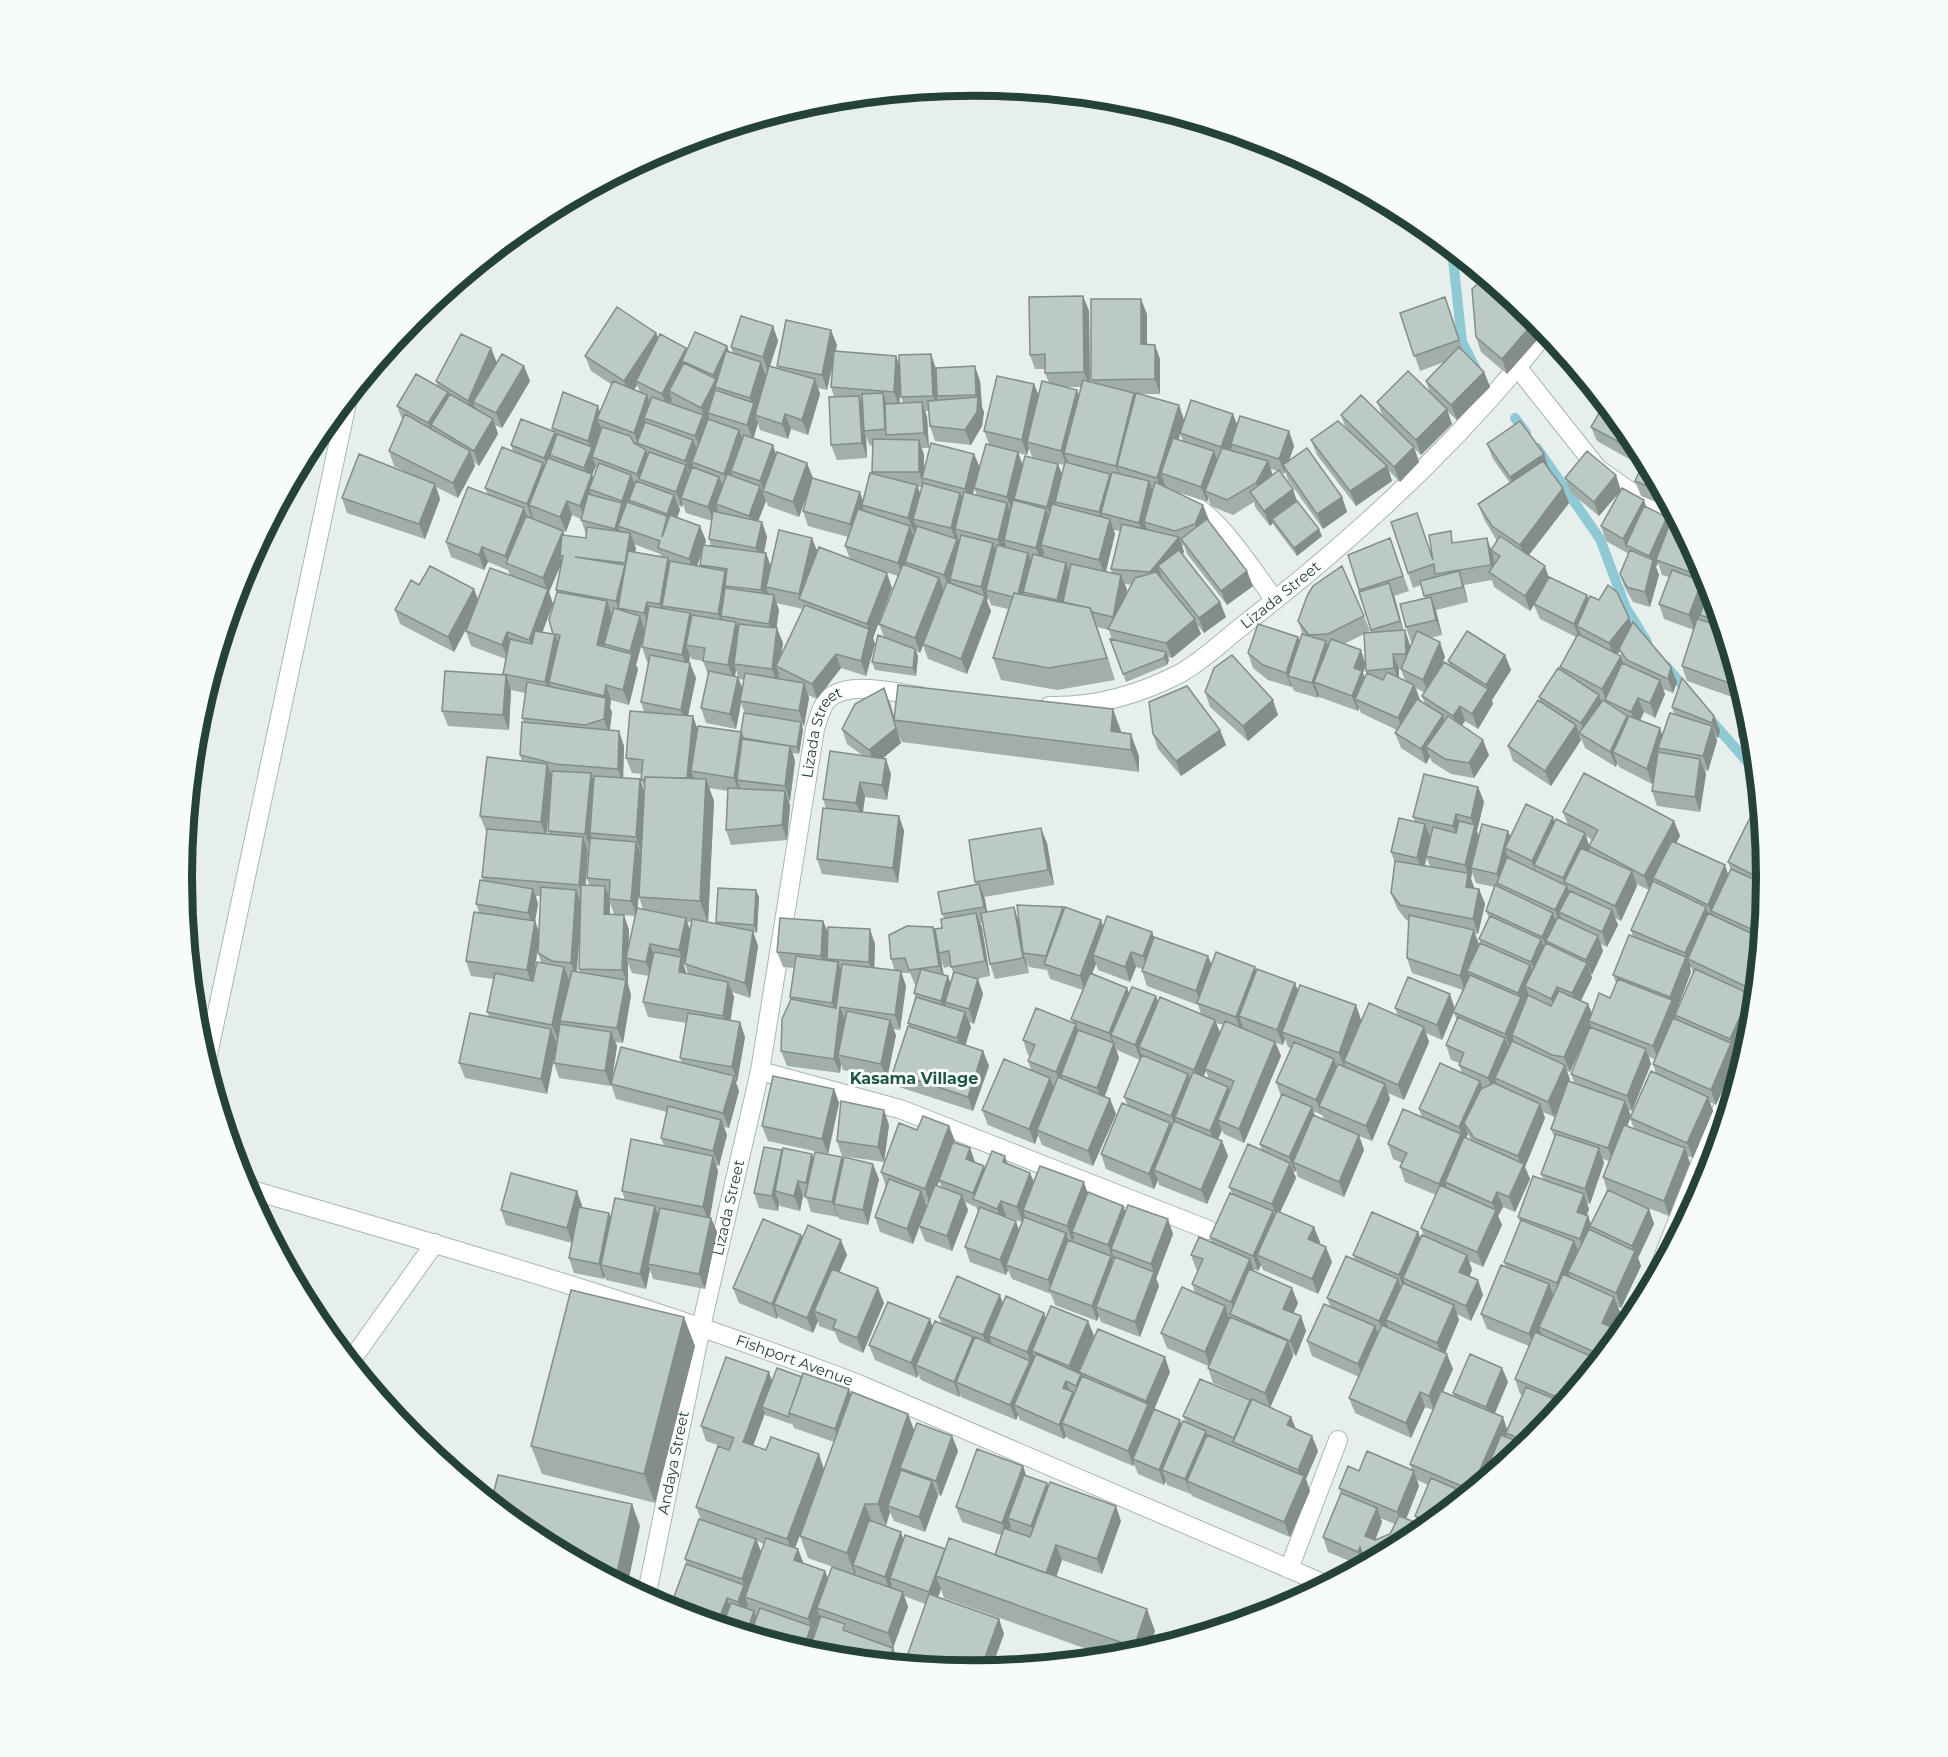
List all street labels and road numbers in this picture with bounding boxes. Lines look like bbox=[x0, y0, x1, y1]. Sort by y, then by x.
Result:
street label: Lizada Street bbox=[1236, 557, 1324, 633]
street label: Lizada Street bbox=[797, 682, 845, 779]
street label: Lizada Street bbox=[708, 1158, 748, 1257]
street label: Fishport Avenue bbox=[733, 1330, 856, 1390]
street label: Andaya Street bbox=[653, 1409, 693, 1516]

